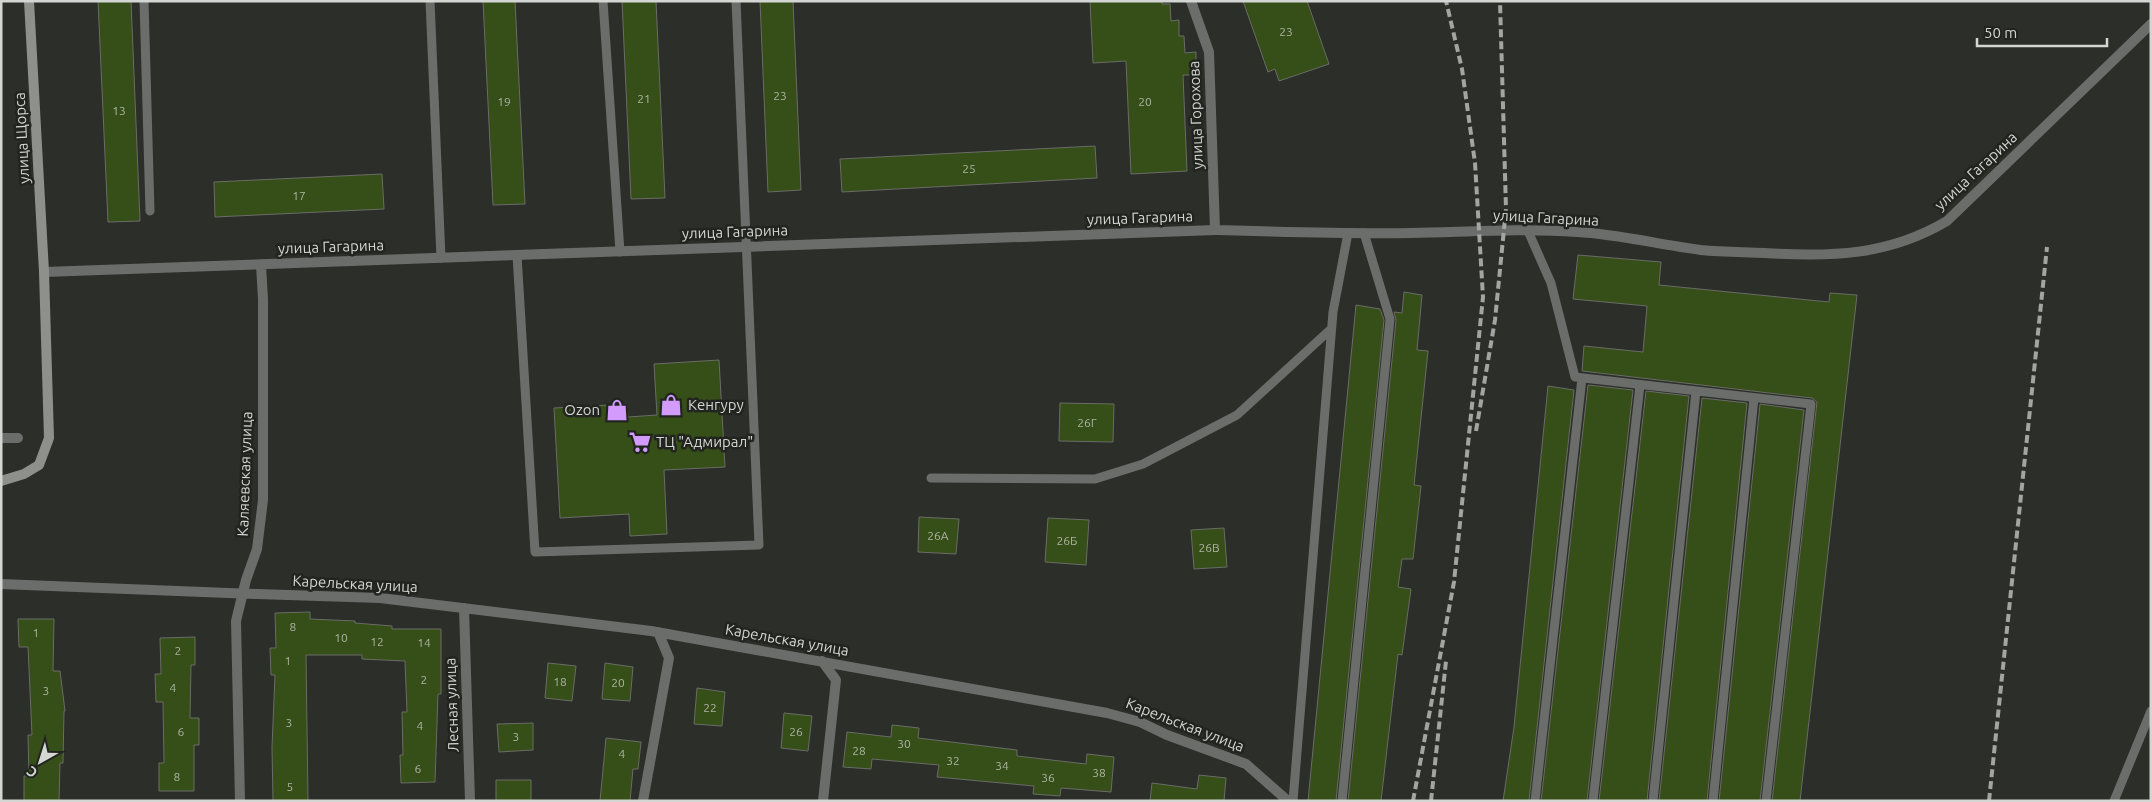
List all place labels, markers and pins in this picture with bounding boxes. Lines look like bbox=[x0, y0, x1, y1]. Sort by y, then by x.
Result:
shop icon: Кенгуру bbox=[658, 392, 684, 418]
place label: Кенгуру bbox=[688, 396, 744, 413]
shop icon: Ozon bbox=[604, 397, 630, 423]
place label: Ozon bbox=[564, 401, 600, 418]
supermarket icon: ТЦ "Адмирал" bbox=[627, 429, 653, 455]
place label: ТЦ "Адмирал" bbox=[656, 433, 753, 450]

